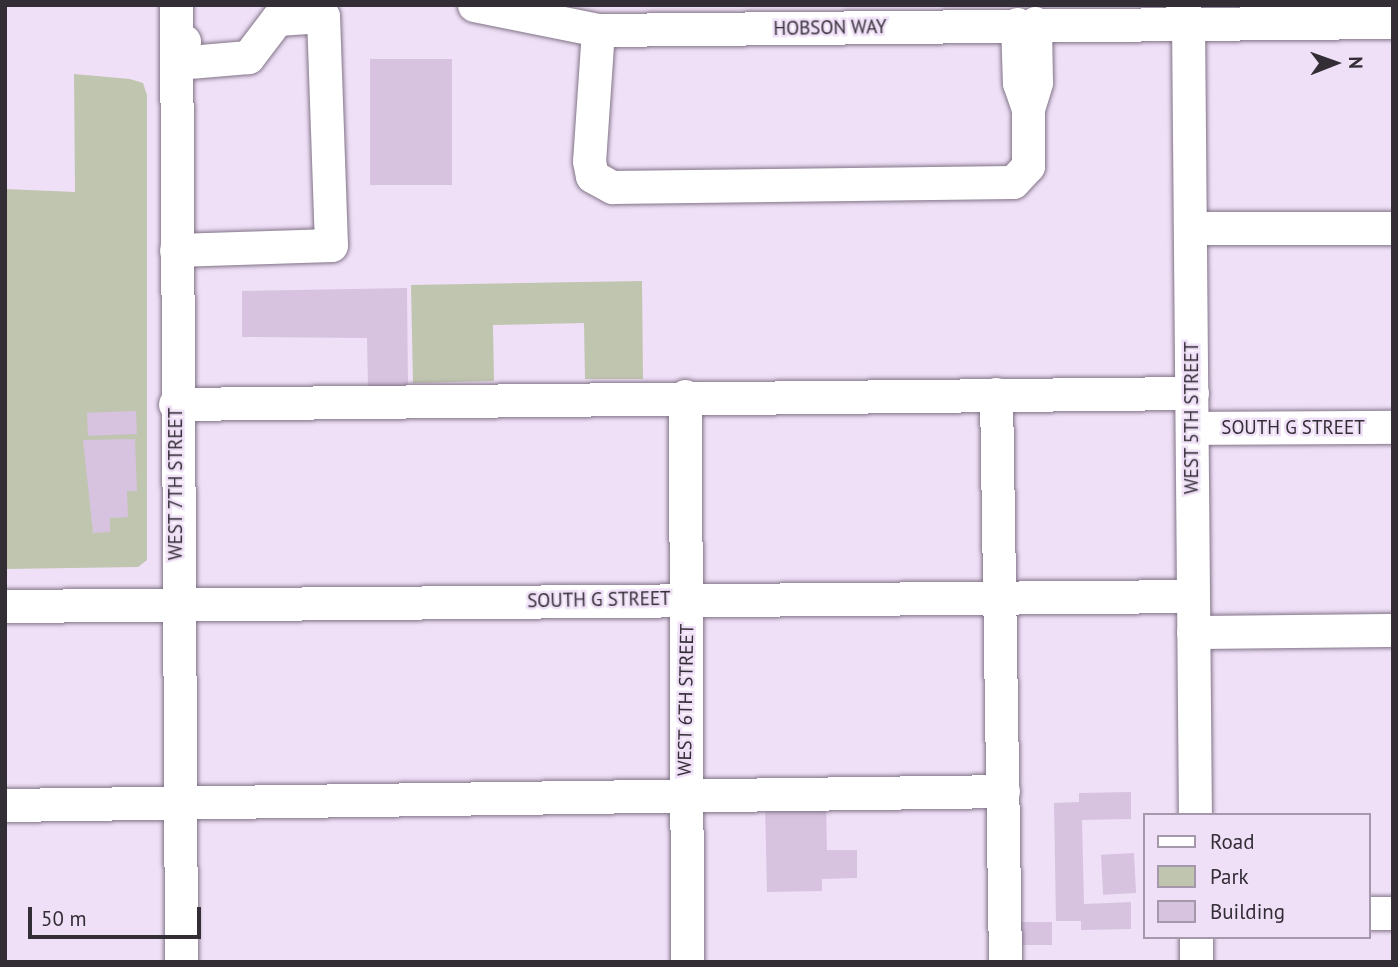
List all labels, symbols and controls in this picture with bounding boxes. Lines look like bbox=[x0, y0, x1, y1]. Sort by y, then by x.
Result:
street label: HOBSON WAY bbox=[773, 16, 887, 40]
north arrow bbox=[1300, 28, 1370, 98]
text: N bbox=[1344, 56, 1368, 69]
street label: WEST 5TH STREET bbox=[1181, 341, 1203, 495]
street label: WEST 7TH STREET bbox=[165, 407, 187, 561]
street label: SOUTH G STREET bbox=[1221, 417, 1365, 439]
street label: SOUTH G STREET bbox=[527, 587, 671, 613]
street label: WEST 6TH STREET bbox=[673, 623, 699, 777]
legend bbox=[1142, 813, 1370, 939]
text: Road bbox=[1210, 828, 1254, 855]
text: Park bbox=[1210, 863, 1249, 890]
scale bar bbox=[32, 894, 205, 938]
text: Building bbox=[1210, 898, 1285, 925]
text: 50 m bbox=[41, 905, 87, 932]

